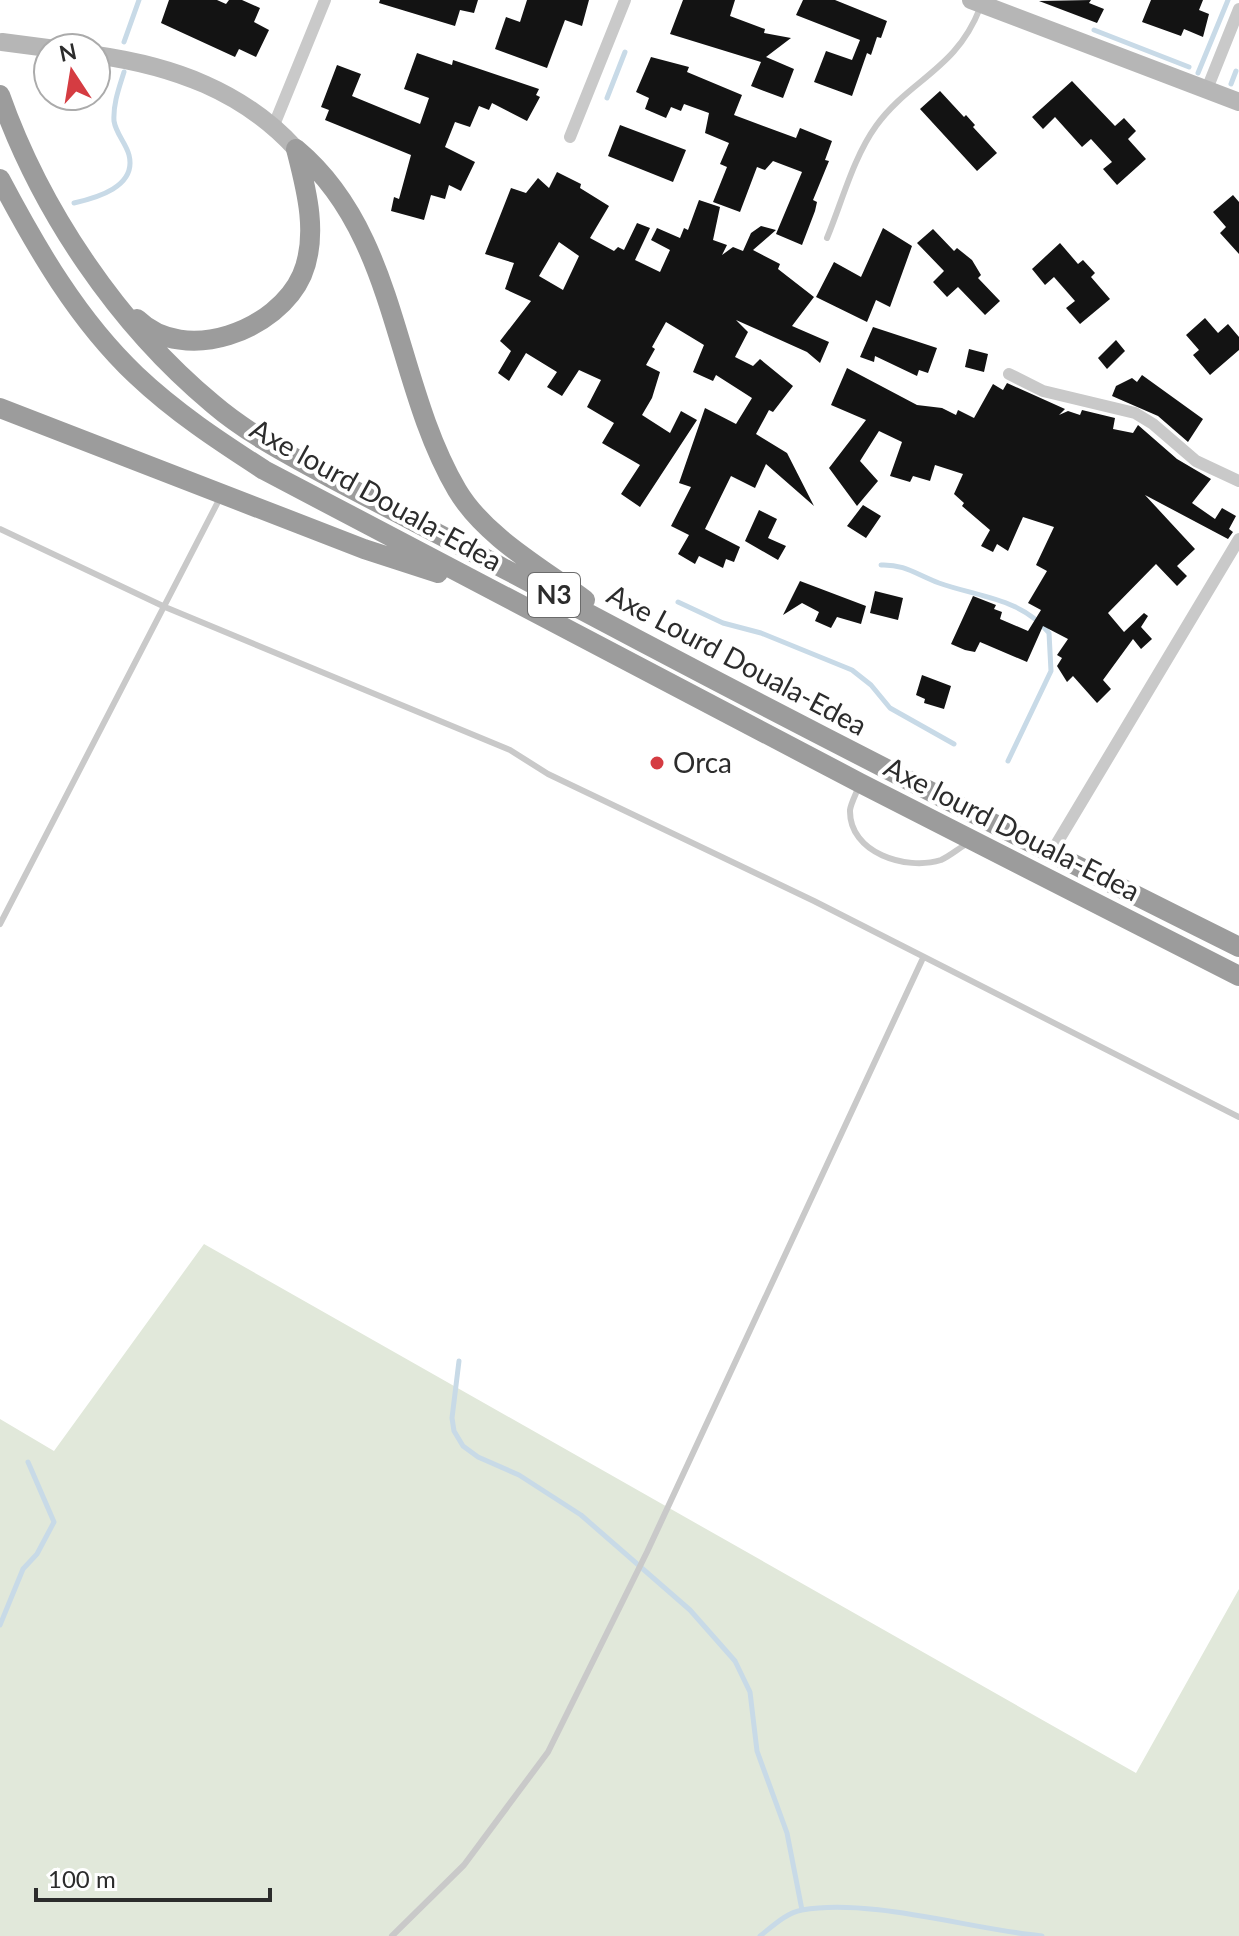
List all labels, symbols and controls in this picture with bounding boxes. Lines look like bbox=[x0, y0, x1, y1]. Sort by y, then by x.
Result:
north arrow bbox=[32, 32, 112, 112]
text: N bbox=[57, 37, 79, 67]
street label: Axe lourd Douala-Edea bbox=[245, 411, 508, 577]
road number: N3 bbox=[528, 573, 580, 617]
street label: Axe Lourd Douala-Edea bbox=[602, 576, 873, 742]
place label: Orca bbox=[673, 745, 732, 779]
street label: Axe lourd Douala-Edea bbox=[879, 749, 1146, 907]
marker: Orca bbox=[648, 754, 666, 772]
scale bar bbox=[36, 1852, 270, 1902]
text: 100 m bbox=[48, 1864, 116, 1893]

